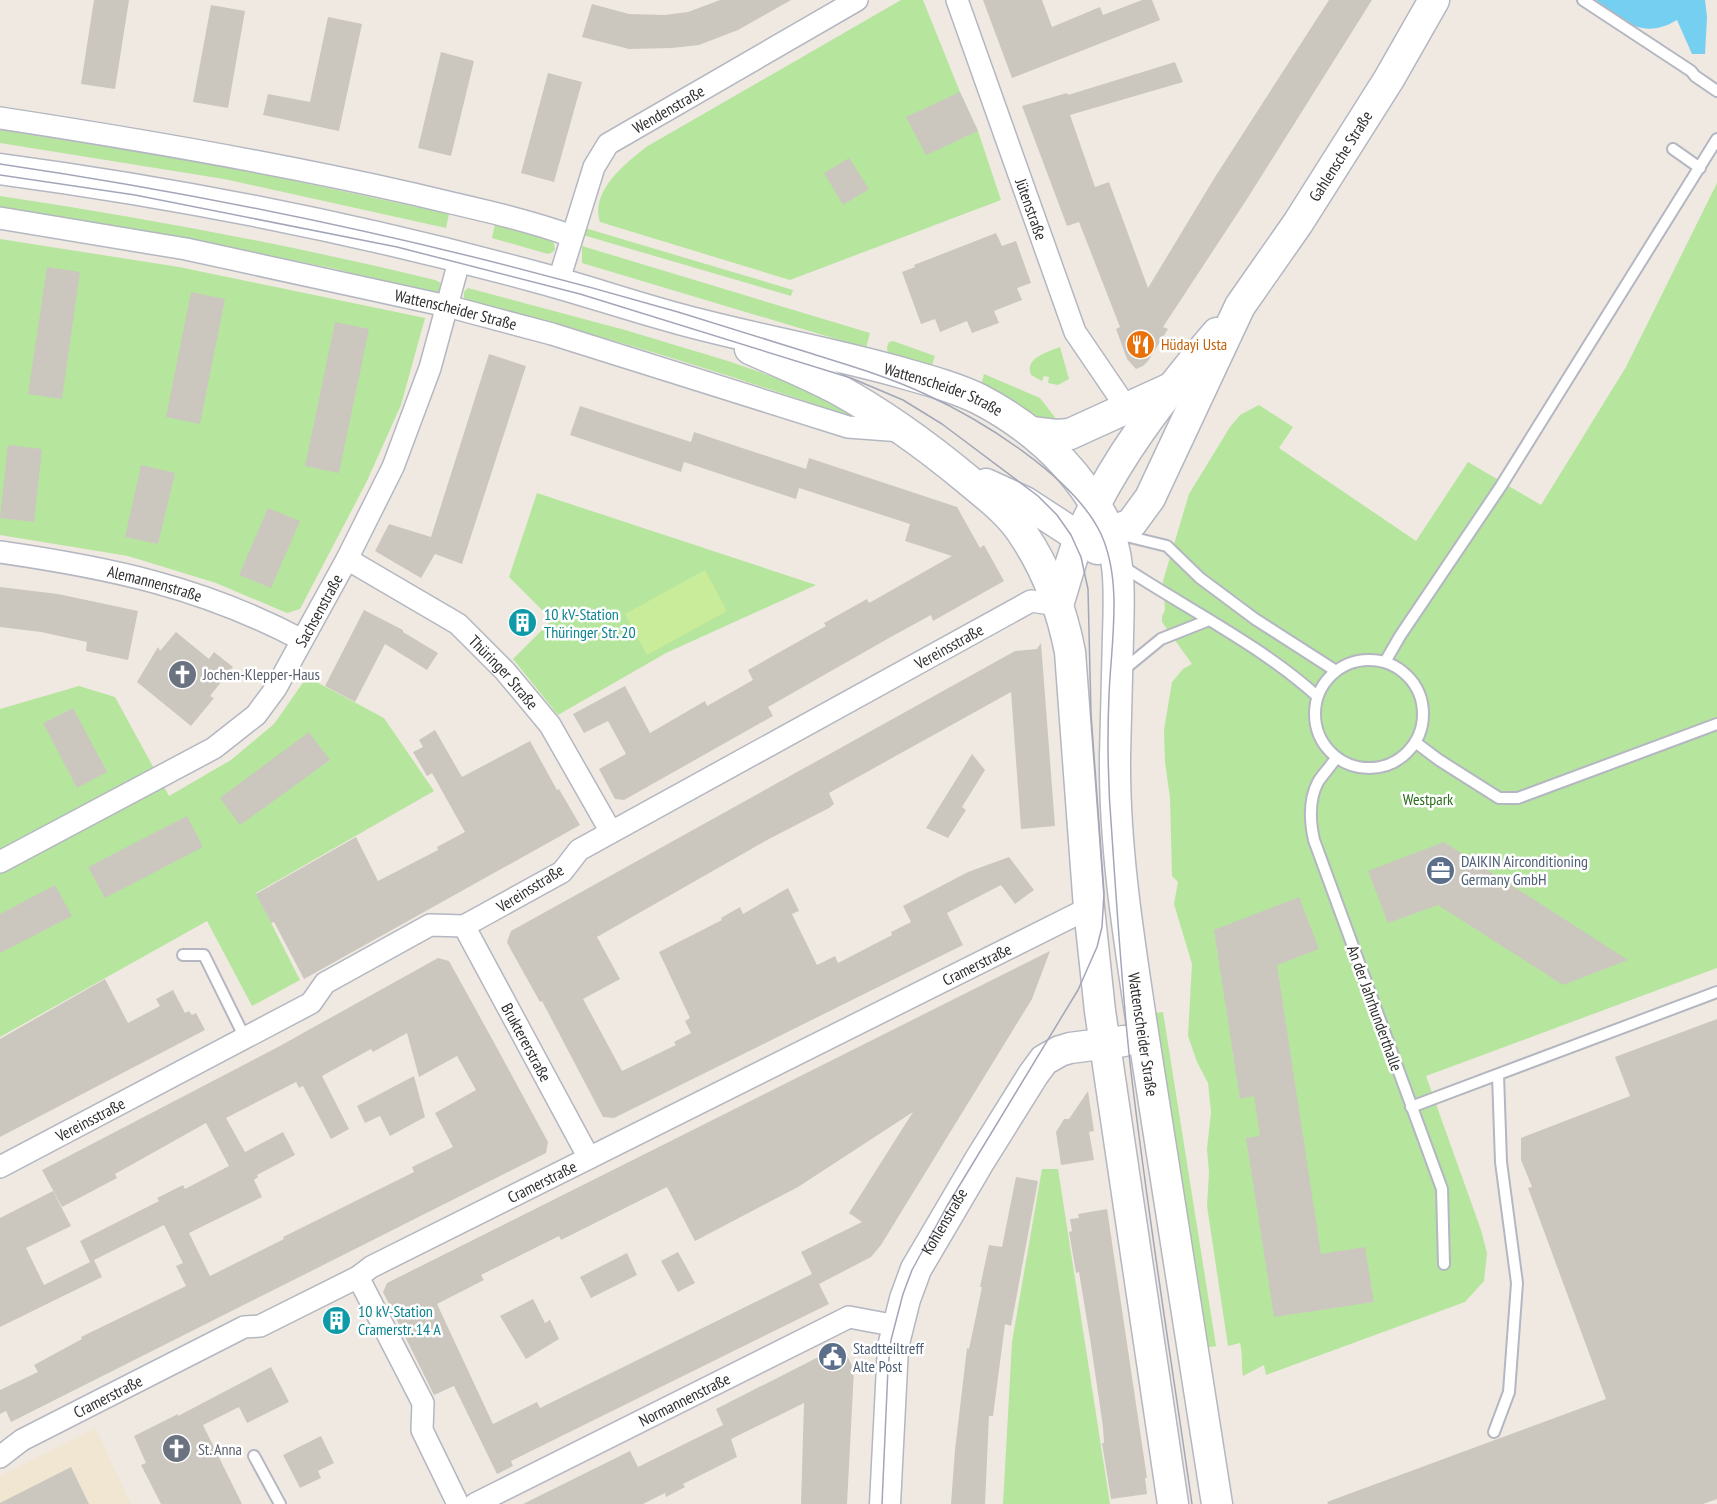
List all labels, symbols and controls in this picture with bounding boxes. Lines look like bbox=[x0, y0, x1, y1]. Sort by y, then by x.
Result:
street label: Wendenstraße bbox=[629, 81, 708, 138]
street label: Gahlensche Straße bbox=[1304, 107, 1376, 205]
street label: Jütenstraße bbox=[1011, 175, 1051, 243]
street label: Wattenscheider Straße bbox=[393, 285, 519, 334]
restaurant icon: Hüdayi Usta bbox=[1124, 328, 1156, 360]
place label: Hüdayi Usta bbox=[1161, 334, 1227, 354]
street label: Wattenscheider Straße bbox=[882, 358, 1006, 420]
street label: Alemannenstraße bbox=[106, 561, 205, 606]
street label: Sachsenstraße bbox=[291, 571, 347, 650]
place label: 10 kV-Station Thüringer Str. 20 bbox=[544, 604, 636, 642]
building icon: 10 kV-Station Thüringer Str. 20 bbox=[507, 607, 539, 639]
street label: Vereinsstraße bbox=[910, 619, 987, 674]
street label: Thüringer Straße bbox=[465, 631, 543, 713]
church icon: Jochen-Klepper-Haus bbox=[166, 658, 198, 690]
place label: Jochen-Klepper-Haus bbox=[202, 664, 320, 684]
park label: Westpark bbox=[1403, 789, 1454, 809]
place label: DAIKIN Airconditioning Germany GmbH bbox=[1461, 851, 1588, 889]
office icon: DAIKIN Airconditioning Germany GmbH bbox=[1424, 854, 1456, 886]
street label: Vereinsstraße bbox=[492, 860, 567, 917]
street label: Cramerstraße bbox=[939, 939, 1014, 990]
street label: An der Jahrhunderthalle bbox=[1343, 942, 1407, 1074]
street label: Wattenscheider Straße bbox=[1124, 971, 1162, 1098]
street label: Bruktererstraße bbox=[497, 999, 556, 1085]
street label: Vereinsstraße bbox=[51, 1093, 128, 1146]
street label: Cramerstraße bbox=[504, 1156, 580, 1207]
street label: Kohlenstraße bbox=[917, 1184, 971, 1258]
place label: 10 kV-Station Cramerstr. 14 A bbox=[358, 1301, 441, 1339]
building icon: 10 kV-Station Cramerstr. 14 A bbox=[321, 1304, 353, 1336]
place label: Stadtteiltreff Alte Post bbox=[853, 1338, 925, 1376]
public building icon: Stadtteiltreff Alte Post bbox=[816, 1341, 848, 1373]
street label: Normannenstraße bbox=[635, 1368, 733, 1431]
street label: Cramerstraße bbox=[70, 1371, 145, 1422]
church icon: St. Anna bbox=[161, 1433, 193, 1465]
place label: St. Anna bbox=[198, 1439, 242, 1459]

